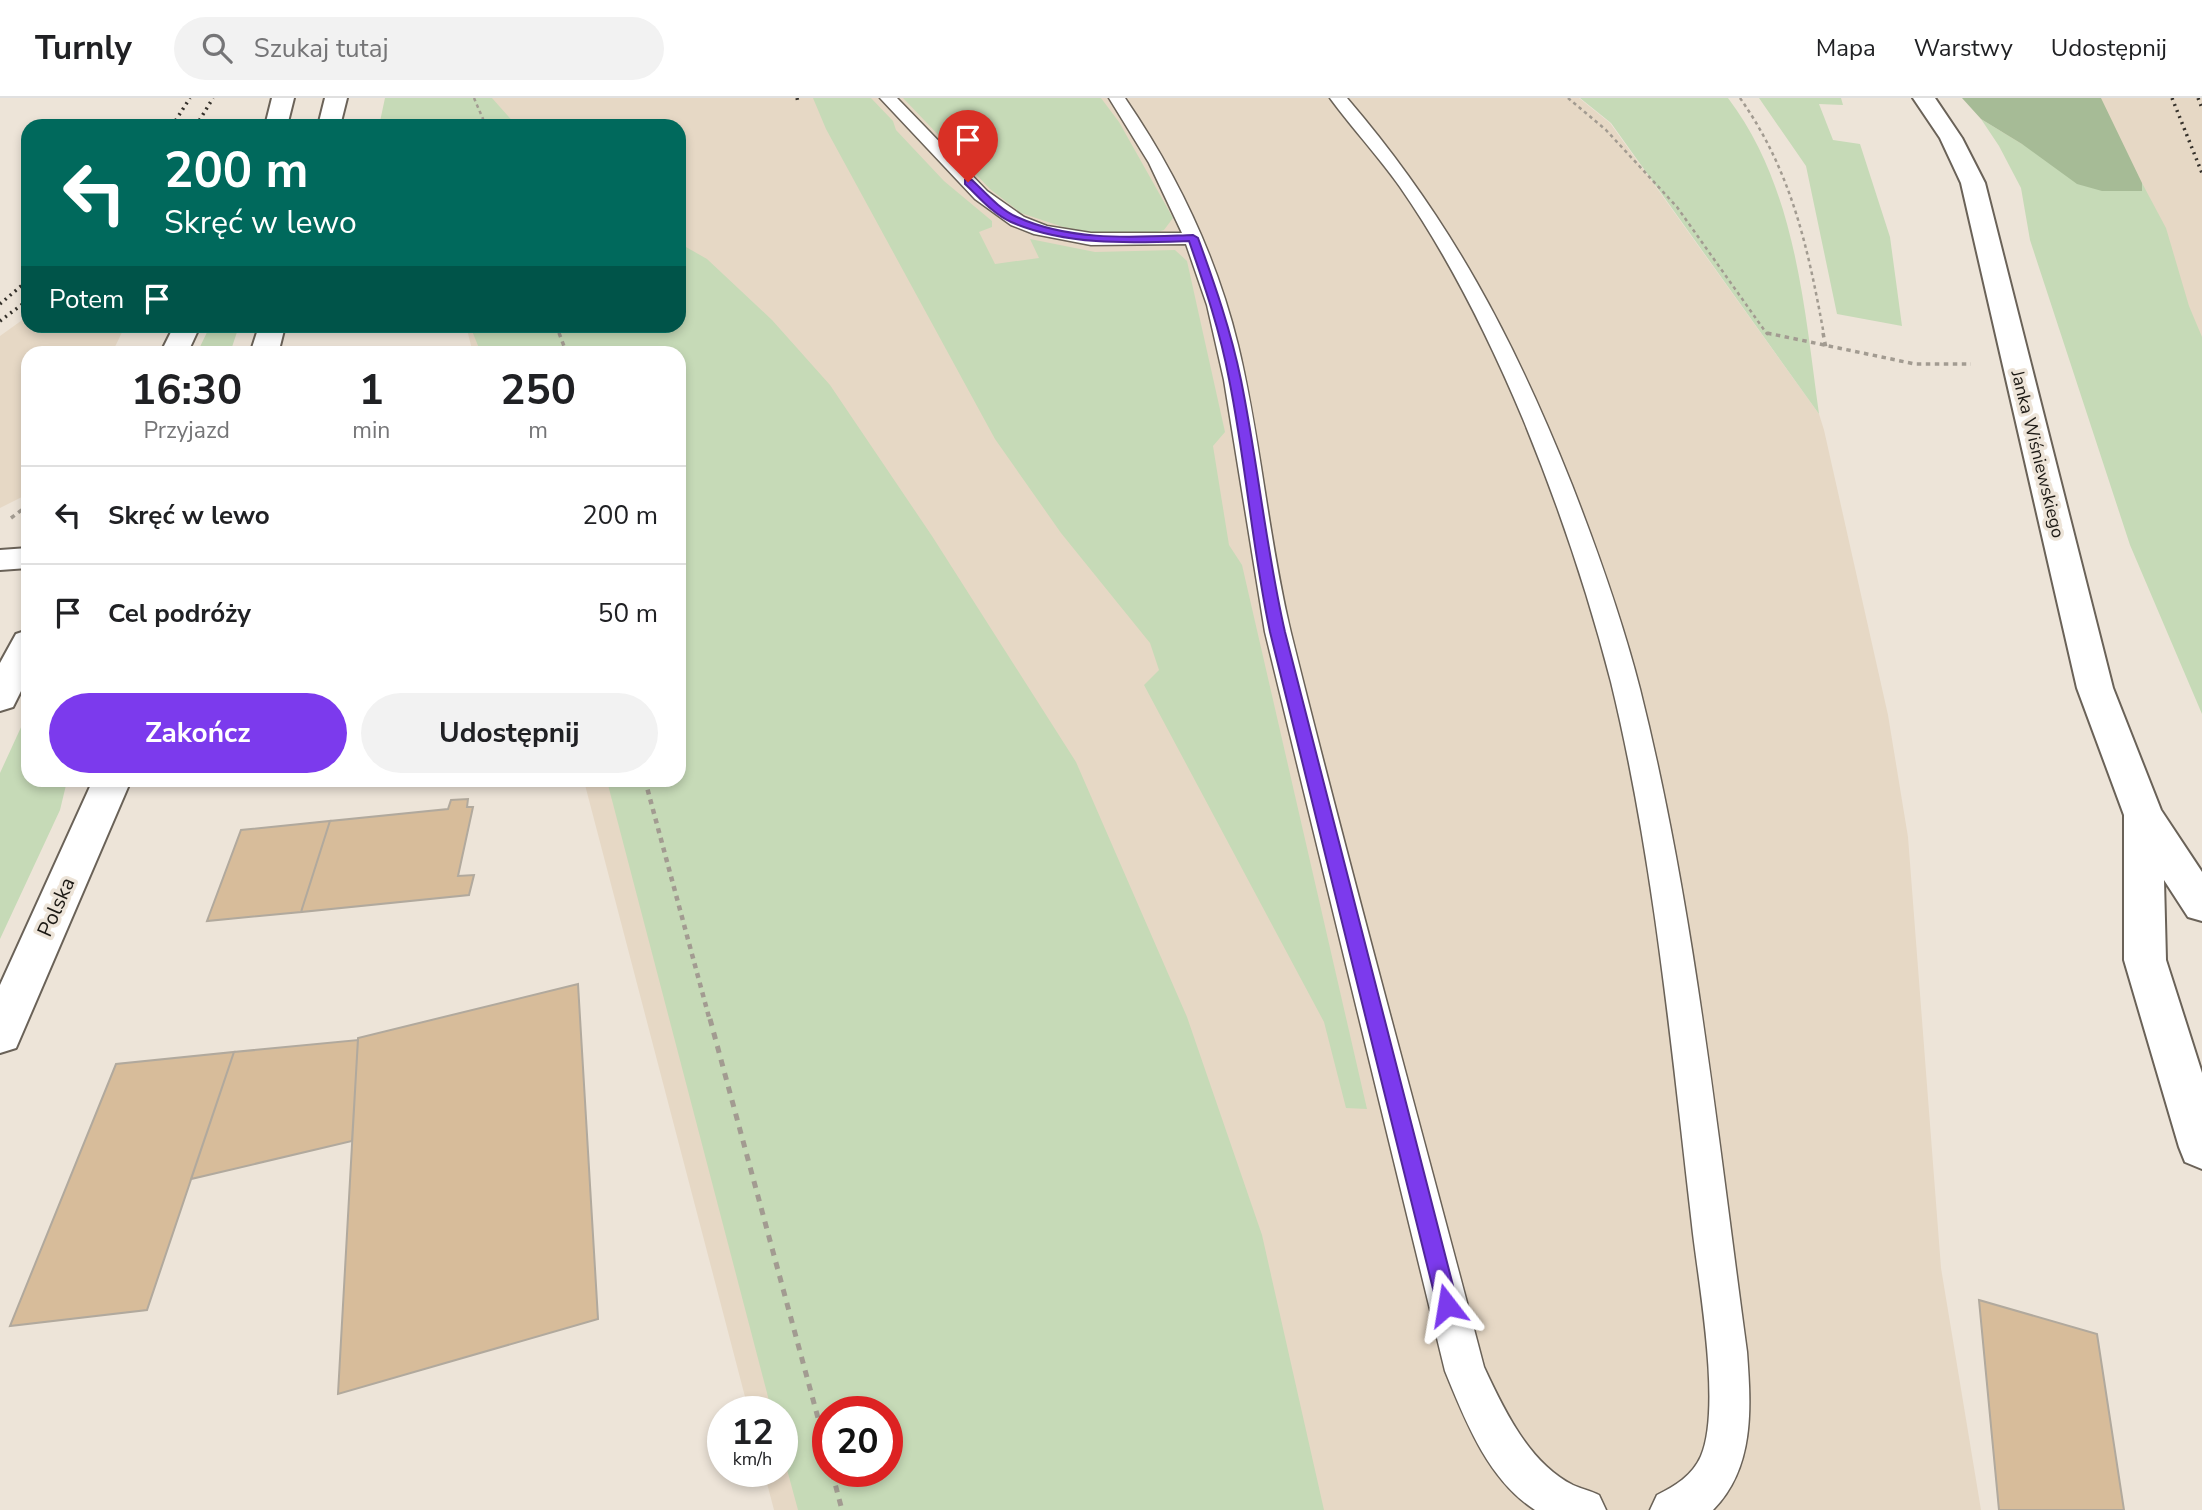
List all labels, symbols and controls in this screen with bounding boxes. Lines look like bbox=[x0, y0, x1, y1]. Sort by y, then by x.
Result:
search box bbox=[174, 17, 664, 80]
text: Turnly bbox=[35, 26, 132, 71]
icon: search bbox=[198, 29, 236, 67]
text: Szukaj tutaj bbox=[254, 31, 389, 66]
text: Mapa bbox=[1816, 32, 1876, 64]
text: Warstwy bbox=[1914, 32, 2013, 64]
text: Udostępnij bbox=[2051, 32, 2167, 64]
pin bbox=[938, 110, 998, 182]
icon: arrive bbox=[949, 121, 987, 159]
text: 200 m bbox=[164, 137, 308, 204]
icon: left bbox=[49, 147, 140, 238]
text: Skręć w lewo bbox=[164, 201, 357, 244]
icon: arrive bbox=[138, 280, 176, 318]
text: Potem bbox=[49, 282, 124, 317]
text: 16:30 bbox=[131, 362, 242, 419]
text: 1 bbox=[359, 362, 384, 419]
text: 250 bbox=[500, 362, 576, 419]
street label: Janka Wiśniewskiego bbox=[2005, 367, 2070, 540]
text: Przyjazd bbox=[143, 415, 230, 446]
text: min bbox=[352, 415, 390, 446]
text: m bbox=[528, 415, 548, 446]
icon: left bbox=[49, 496, 87, 534]
text: Skręć w lewo bbox=[108, 498, 270, 533]
text: 200 m bbox=[582, 498, 658, 533]
icon: arrive bbox=[49, 594, 87, 632]
text: Cel podróży bbox=[108, 596, 251, 631]
text: 50 m bbox=[598, 596, 658, 631]
button: Zakończ bbox=[49, 693, 347, 773]
button: Udostępnij bbox=[361, 693, 658, 773]
street label: Polska bbox=[31, 873, 81, 941]
position arrow bbox=[1410, 1268, 1484, 1342]
speed limit sign: 20 bbox=[812, 1396, 903, 1487]
text: 12 bbox=[731, 1409, 774, 1456]
text: km/h bbox=[733, 1447, 772, 1471]

